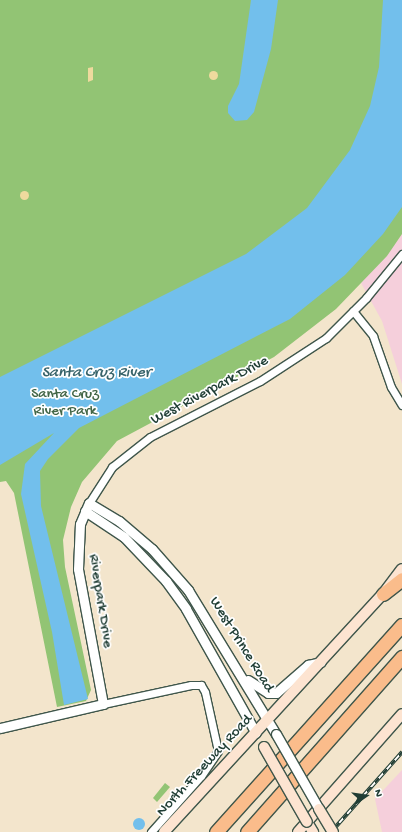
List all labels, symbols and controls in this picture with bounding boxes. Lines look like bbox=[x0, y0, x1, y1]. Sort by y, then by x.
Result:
street label: West Riverpark Drive bbox=[148, 352, 272, 430]
water label: Santa Cruz River bbox=[42, 364, 150, 384]
park label: Santa Cruz River Park bbox=[31, 385, 99, 420]
street label: Riverpark Drive bbox=[84, 553, 116, 649]
street label: West Prince Road bbox=[205, 594, 277, 696]
street label: North Freeway Road bbox=[153, 711, 257, 821]
north arrow bbox=[346, 776, 386, 816]
text: N bbox=[371, 788, 384, 798]

